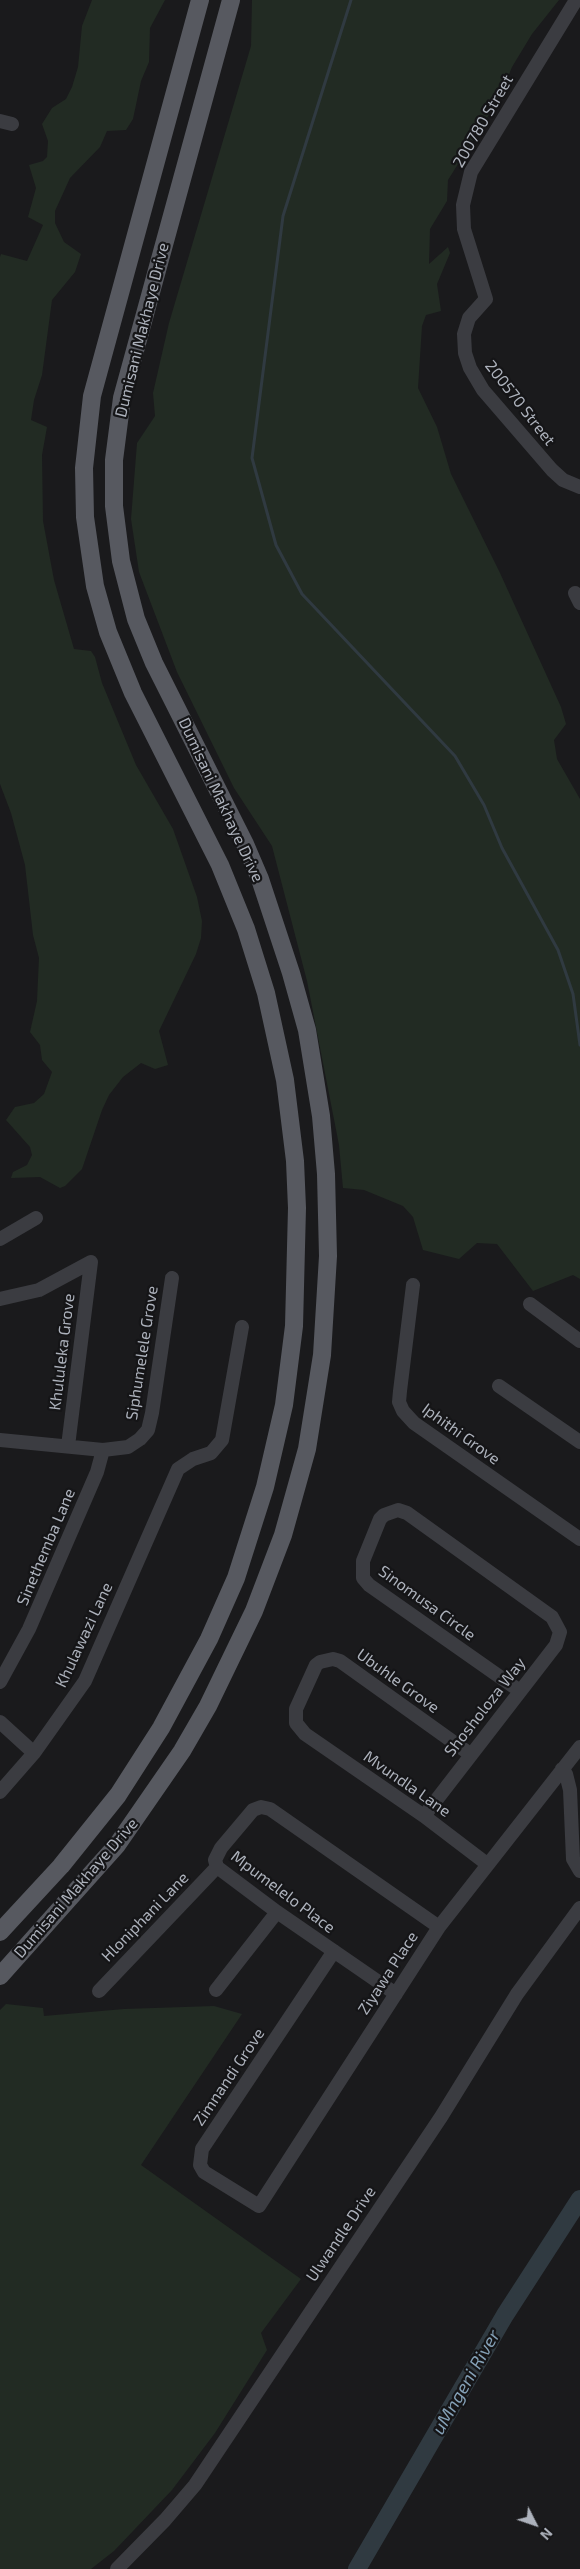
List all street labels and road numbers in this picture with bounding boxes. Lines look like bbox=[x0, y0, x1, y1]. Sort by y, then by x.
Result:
street label: 200780 Street bbox=[449, 71, 517, 171]
street label: Dumisani Makhaye Drive bbox=[111, 241, 173, 419]
street label: 200570 Street bbox=[481, 357, 559, 449]
street label: Dumisani Makhaye Drive bbox=[174, 715, 268, 885]
street label: Siphumelele Grove bbox=[122, 1284, 162, 1422]
street label: Khululeka Grove bbox=[45, 1292, 79, 1412]
street label: Iphithi Grove bbox=[418, 1399, 504, 1469]
street label: Sinethemba Lane bbox=[13, 1486, 79, 1608]
street label: Sinomusa Circle bbox=[375, 1561, 479, 1645]
street label: Khulawazi Lane bbox=[51, 1579, 117, 1691]
street label: Ubuhle Grove bbox=[353, 1645, 443, 1717]
street label: Shosholoza Way bbox=[440, 1654, 530, 1760]
street label: Mvundla Lane bbox=[360, 1747, 454, 1821]
street label: Dumisani Makhaye Drive bbox=[10, 1814, 142, 1962]
street label: Mpumelelo Place bbox=[227, 1847, 339, 1937]
street label: Hloniphani Lane bbox=[97, 1868, 193, 1966]
street label: Ziyawa Place bbox=[354, 1928, 422, 2018]
street label: Zimnandi Grove bbox=[189, 2025, 269, 2129]
street label: Ulwandle Drive bbox=[302, 2183, 380, 2285]

